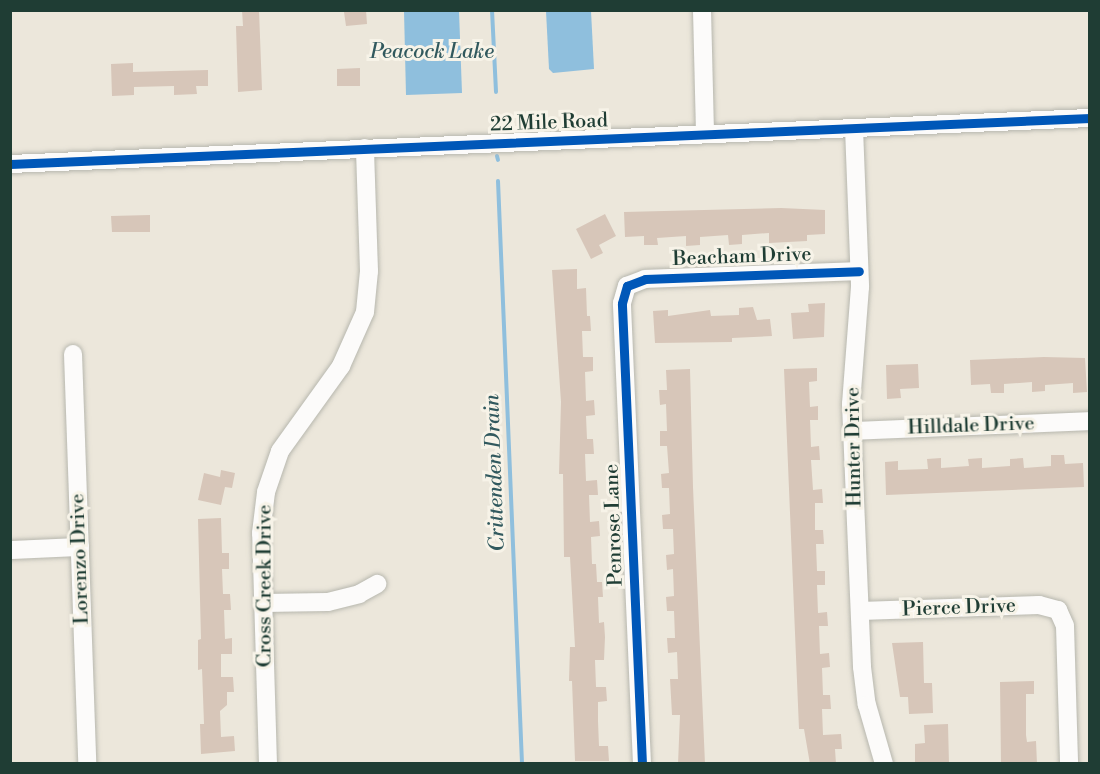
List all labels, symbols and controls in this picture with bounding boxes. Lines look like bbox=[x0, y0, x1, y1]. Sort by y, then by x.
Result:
water label: Peacock Lake bbox=[370, 39, 494, 65]
street label: 22 Mile Road bbox=[490, 109, 608, 137]
street label: Beacham Drive bbox=[672, 243, 812, 271]
street label: Hunter Drive bbox=[841, 387, 867, 507]
water label: Crittenden Drain bbox=[480, 394, 510, 552]
street label: Hilldale Drive bbox=[907, 412, 1035, 440]
street label: Penrose Lane bbox=[600, 463, 628, 587]
street label: Lorenzo Drive bbox=[66, 493, 94, 625]
street label: Cross Creek Drive bbox=[253, 505, 277, 667]
street label: Pierce Drive bbox=[902, 594, 1016, 622]

